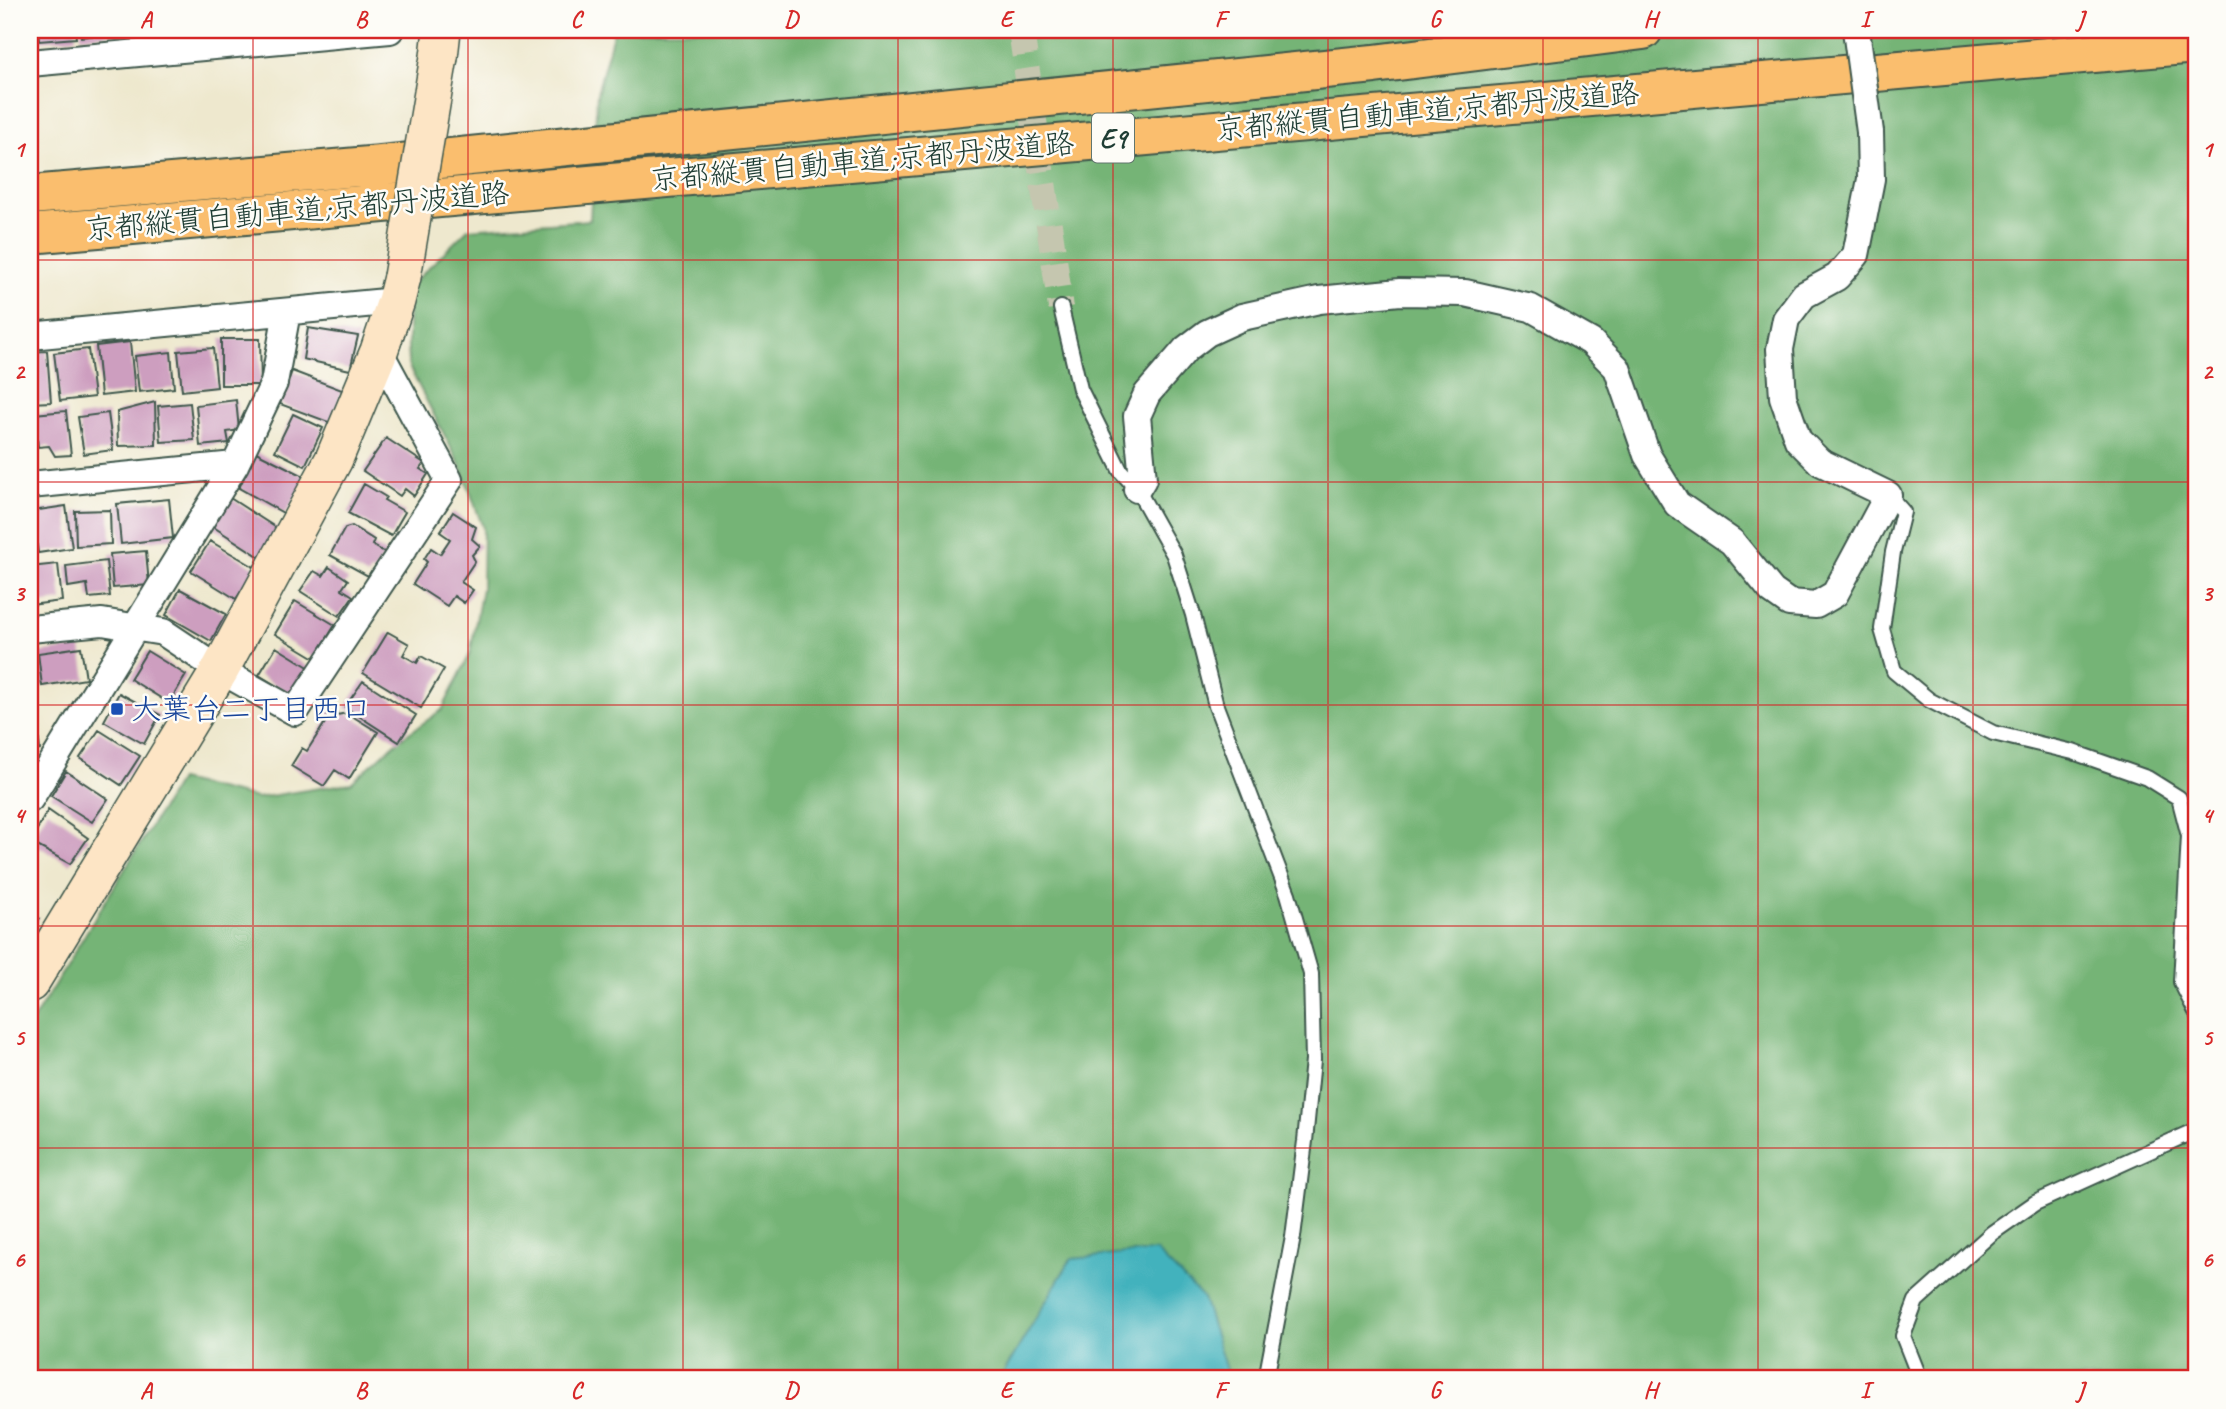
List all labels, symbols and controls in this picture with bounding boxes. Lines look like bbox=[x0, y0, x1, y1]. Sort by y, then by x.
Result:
text: A bbox=[140, 5, 154, 34]
text: B bbox=[355, 5, 369, 34]
text: C bbox=[571, 5, 585, 34]
text: D bbox=[784, 5, 800, 34]
text: E bbox=[1000, 5, 1016, 34]
text: F bbox=[1215, 5, 1231, 34]
text: G bbox=[1429, 5, 1444, 34]
text: H bbox=[1643, 5, 1661, 34]
text: I bbox=[1860, 5, 1875, 34]
text: J bbox=[2074, 5, 2087, 34]
street label: 京都縦貫自動車道;京都丹波道路 bbox=[1213, 74, 1641, 148]
road number: E9 bbox=[1092, 114, 1134, 162]
street label: 京都縦貫自動車道;京都丹波道路 bbox=[648, 124, 1076, 198]
text: 1 bbox=[14, 135, 27, 164]
text: 1 bbox=[2202, 135, 2215, 164]
street label: 京都縦貫自動車道;京都丹波道路 bbox=[83, 174, 511, 248]
text: 2 bbox=[14, 357, 27, 386]
text: 2 bbox=[2202, 357, 2215, 386]
text: 3 bbox=[14, 579, 27, 608]
text: 3 bbox=[2202, 579, 2215, 608]
place label: 大葉台二丁目西口 bbox=[131, 690, 371, 728]
marker: 大葉台二丁目西口 bbox=[109, 701, 125, 717]
text: 4 bbox=[14, 801, 27, 830]
text: 4 bbox=[2202, 801, 2215, 830]
text: 5 bbox=[14, 1023, 26, 1052]
text: 5 bbox=[2202, 1023, 2214, 1052]
text: 6 bbox=[14, 1245, 27, 1274]
text: 6 bbox=[2202, 1245, 2215, 1274]
text: A bbox=[140, 1376, 154, 1405]
text: B bbox=[355, 1376, 369, 1405]
text: C bbox=[571, 1376, 585, 1405]
text: D bbox=[784, 1376, 800, 1405]
text: E bbox=[1000, 1376, 1016, 1405]
text: F bbox=[1215, 1376, 1231, 1405]
text: G bbox=[1429, 1376, 1444, 1405]
text: H bbox=[1643, 1376, 1661, 1405]
text: I bbox=[1860, 1376, 1875, 1405]
text: J bbox=[2074, 1376, 2087, 1405]

